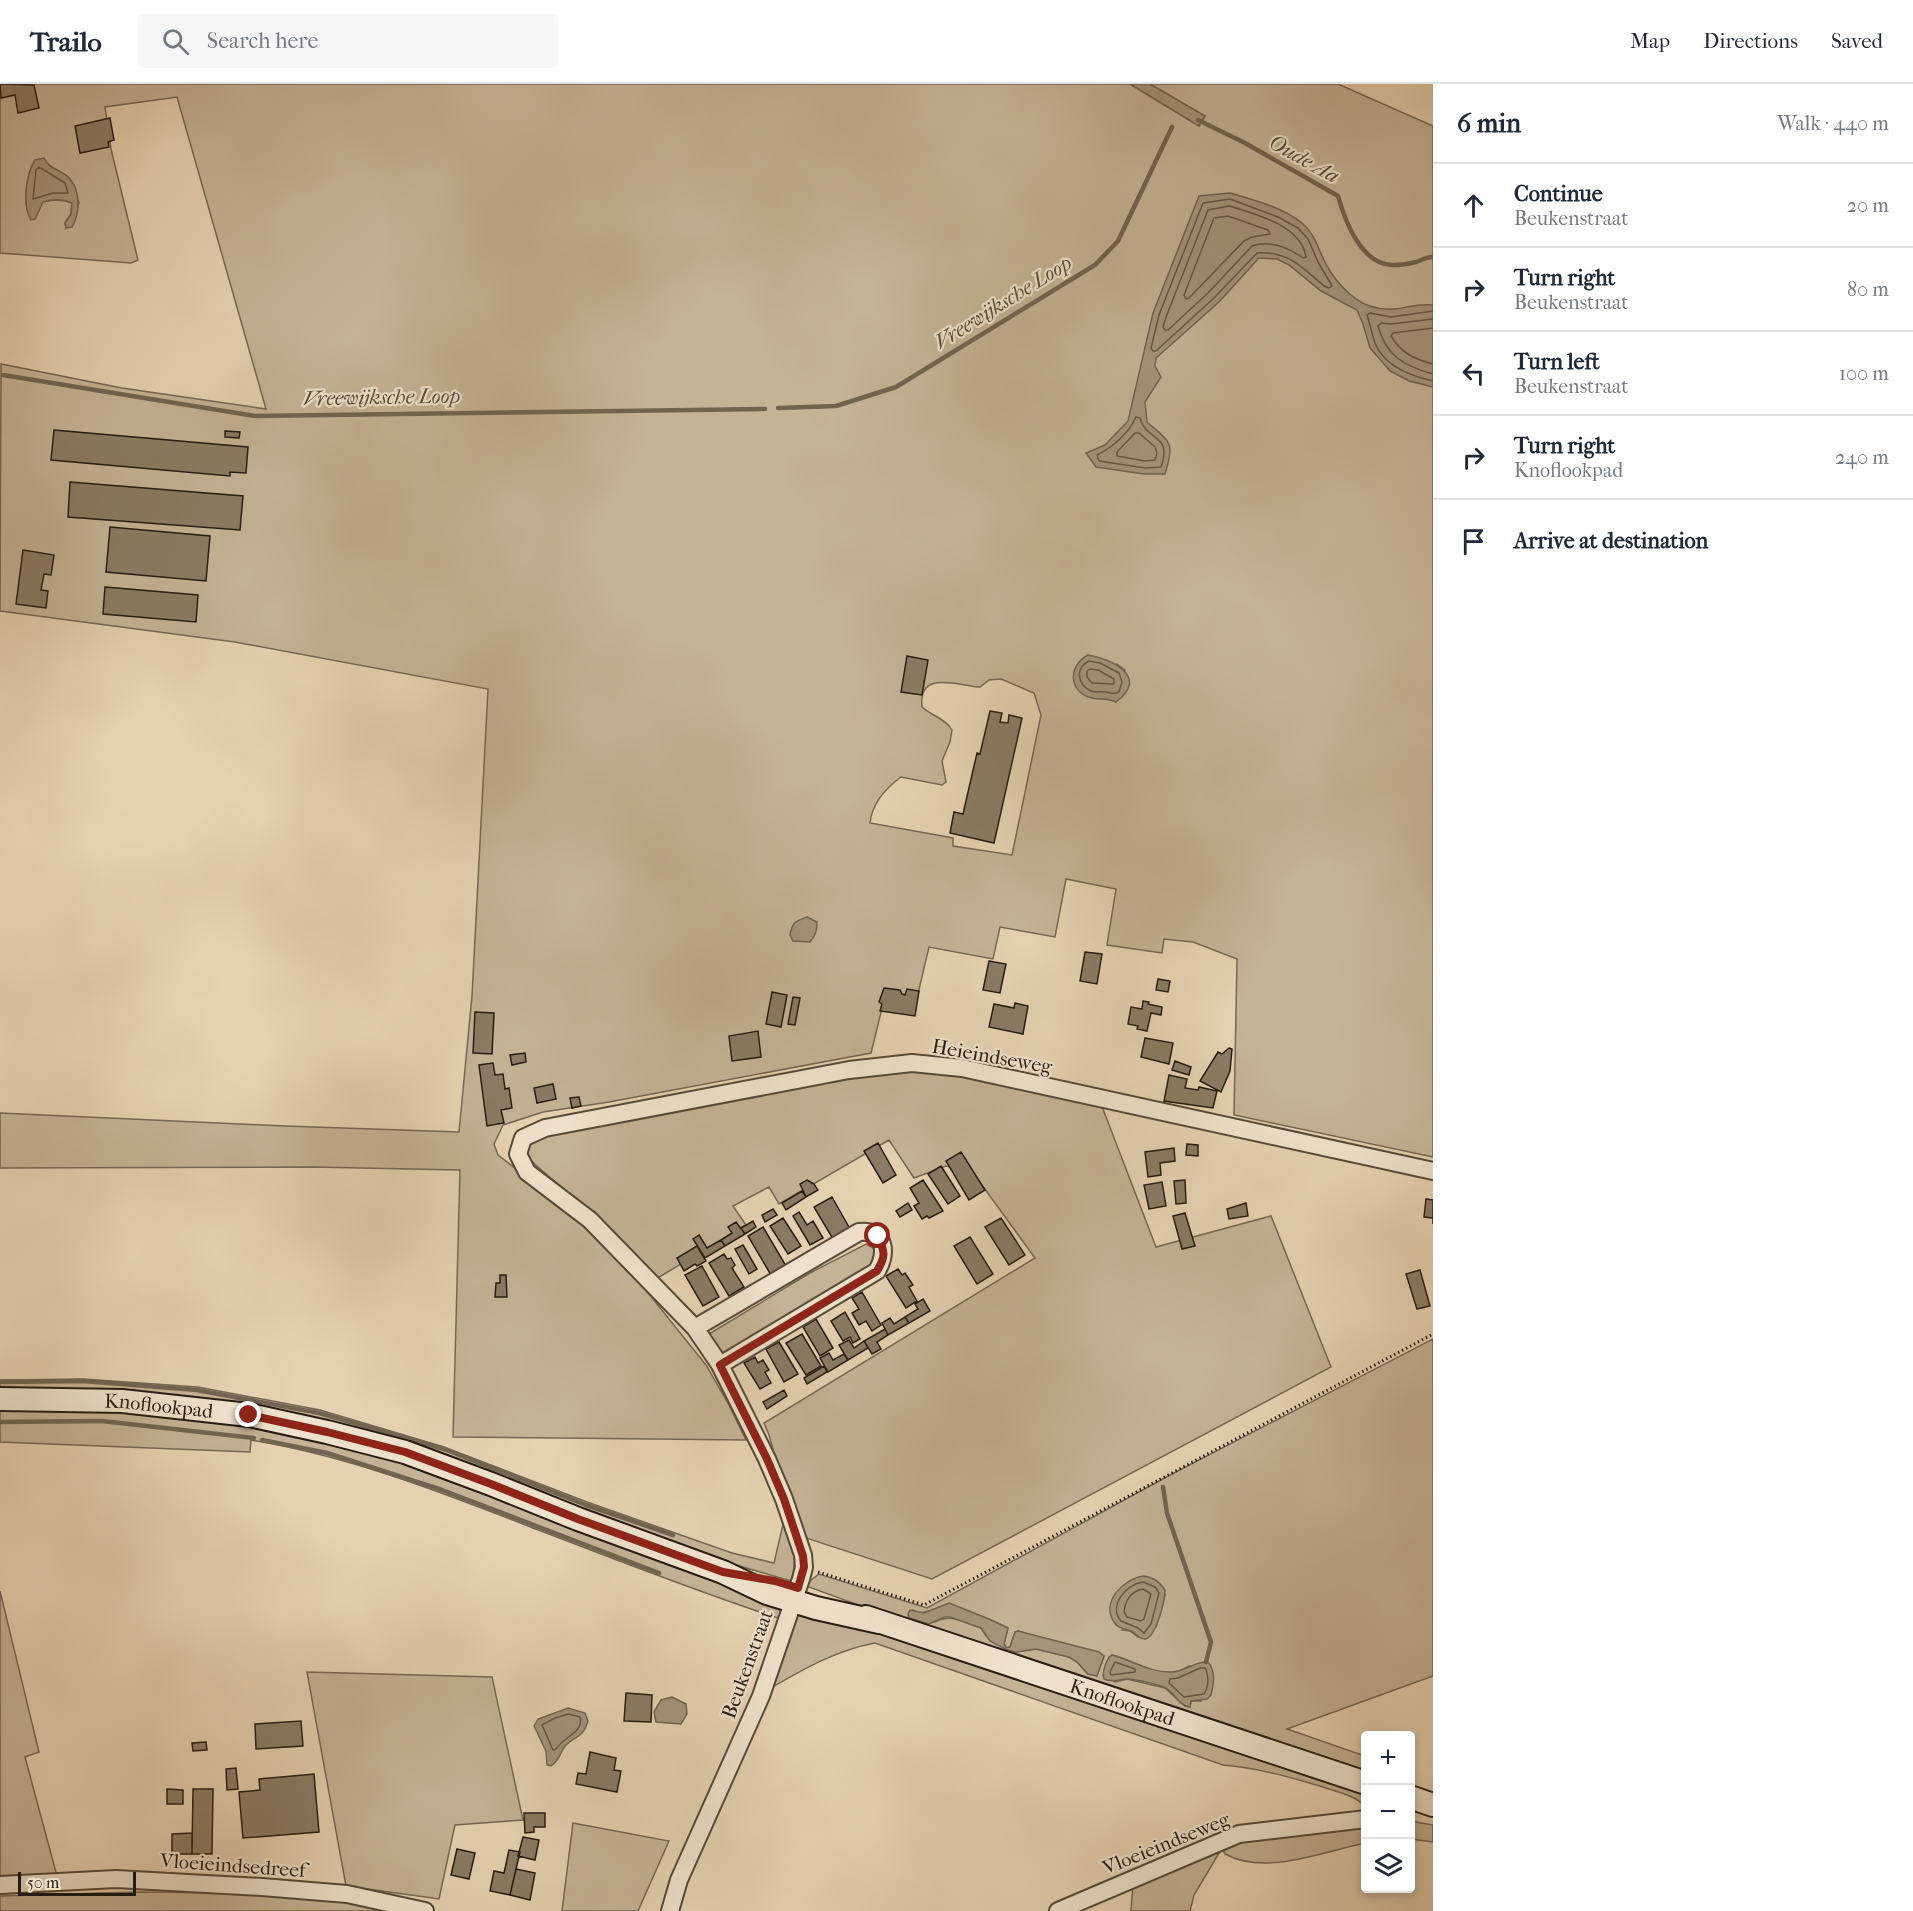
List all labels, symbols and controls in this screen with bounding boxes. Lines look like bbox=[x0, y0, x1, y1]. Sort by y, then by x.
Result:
search box bbox=[138, 14, 558, 68]
text: Trailo bbox=[30, 25, 102, 58]
icon: search bbox=[159, 25, 192, 58]
text: Search here bbox=[207, 28, 318, 54]
text: Map bbox=[1630, 29, 1670, 53]
text: Directions bbox=[1703, 29, 1798, 53]
text: Saved bbox=[1831, 29, 1883, 53]
text: 6 min bbox=[1457, 108, 1521, 139]
text: Walk · 440 m bbox=[1777, 112, 1889, 135]
water label: Oude Aa bbox=[1265, 130, 1343, 188]
text: Continue bbox=[1514, 181, 1603, 207]
icon: ahead bbox=[1457, 189, 1490, 222]
text: 20 m bbox=[1847, 194, 1889, 217]
text: Beukenstraat bbox=[1514, 207, 1628, 230]
water label: Vreewijksche Loop bbox=[930, 250, 1076, 354]
text: Turn right bbox=[1514, 265, 1615, 291]
icon: right bbox=[1457, 273, 1490, 306]
text: 80 m bbox=[1847, 278, 1889, 301]
text: Beukenstraat bbox=[1514, 291, 1628, 314]
text: Turn left bbox=[1514, 349, 1600, 375]
icon: left bbox=[1457, 357, 1490, 390]
text: 100 m bbox=[1839, 362, 1889, 385]
text: Beukenstraat bbox=[1514, 375, 1628, 398]
water label: Vreewijksche Loop bbox=[303, 384, 461, 410]
text: Turn right bbox=[1514, 433, 1615, 459]
icon: right bbox=[1457, 441, 1490, 474]
text: 240 m bbox=[1835, 446, 1889, 469]
text: Knoflookpad bbox=[1514, 459, 1623, 482]
icon: arrive bbox=[1457, 525, 1490, 558]
text: Arrive at destination bbox=[1514, 528, 1708, 554]
street label: Heieindseweg bbox=[930, 1035, 1054, 1078]
route start bbox=[864, 1222, 890, 1248]
street label: Knoflookpad bbox=[104, 1390, 215, 1423]
route end bbox=[235, 1401, 261, 1427]
street label: Beukenstraat bbox=[717, 1607, 778, 1722]
street label: Knoflookpad bbox=[1067, 1674, 1179, 1731]
map controls bbox=[1361, 1731, 1415, 1893]
button: + bbox=[1361, 1731, 1415, 1785]
button: − bbox=[1361, 1785, 1415, 1839]
street label: Vloeieindseweg bbox=[1098, 1807, 1233, 1880]
button: layers bbox=[1361, 1839, 1415, 1893]
street label: Vloeieindsedreef bbox=[158, 1849, 311, 1882]
scale bar bbox=[18, 1869, 136, 1896]
text: 50 m bbox=[27, 1873, 59, 1892]

